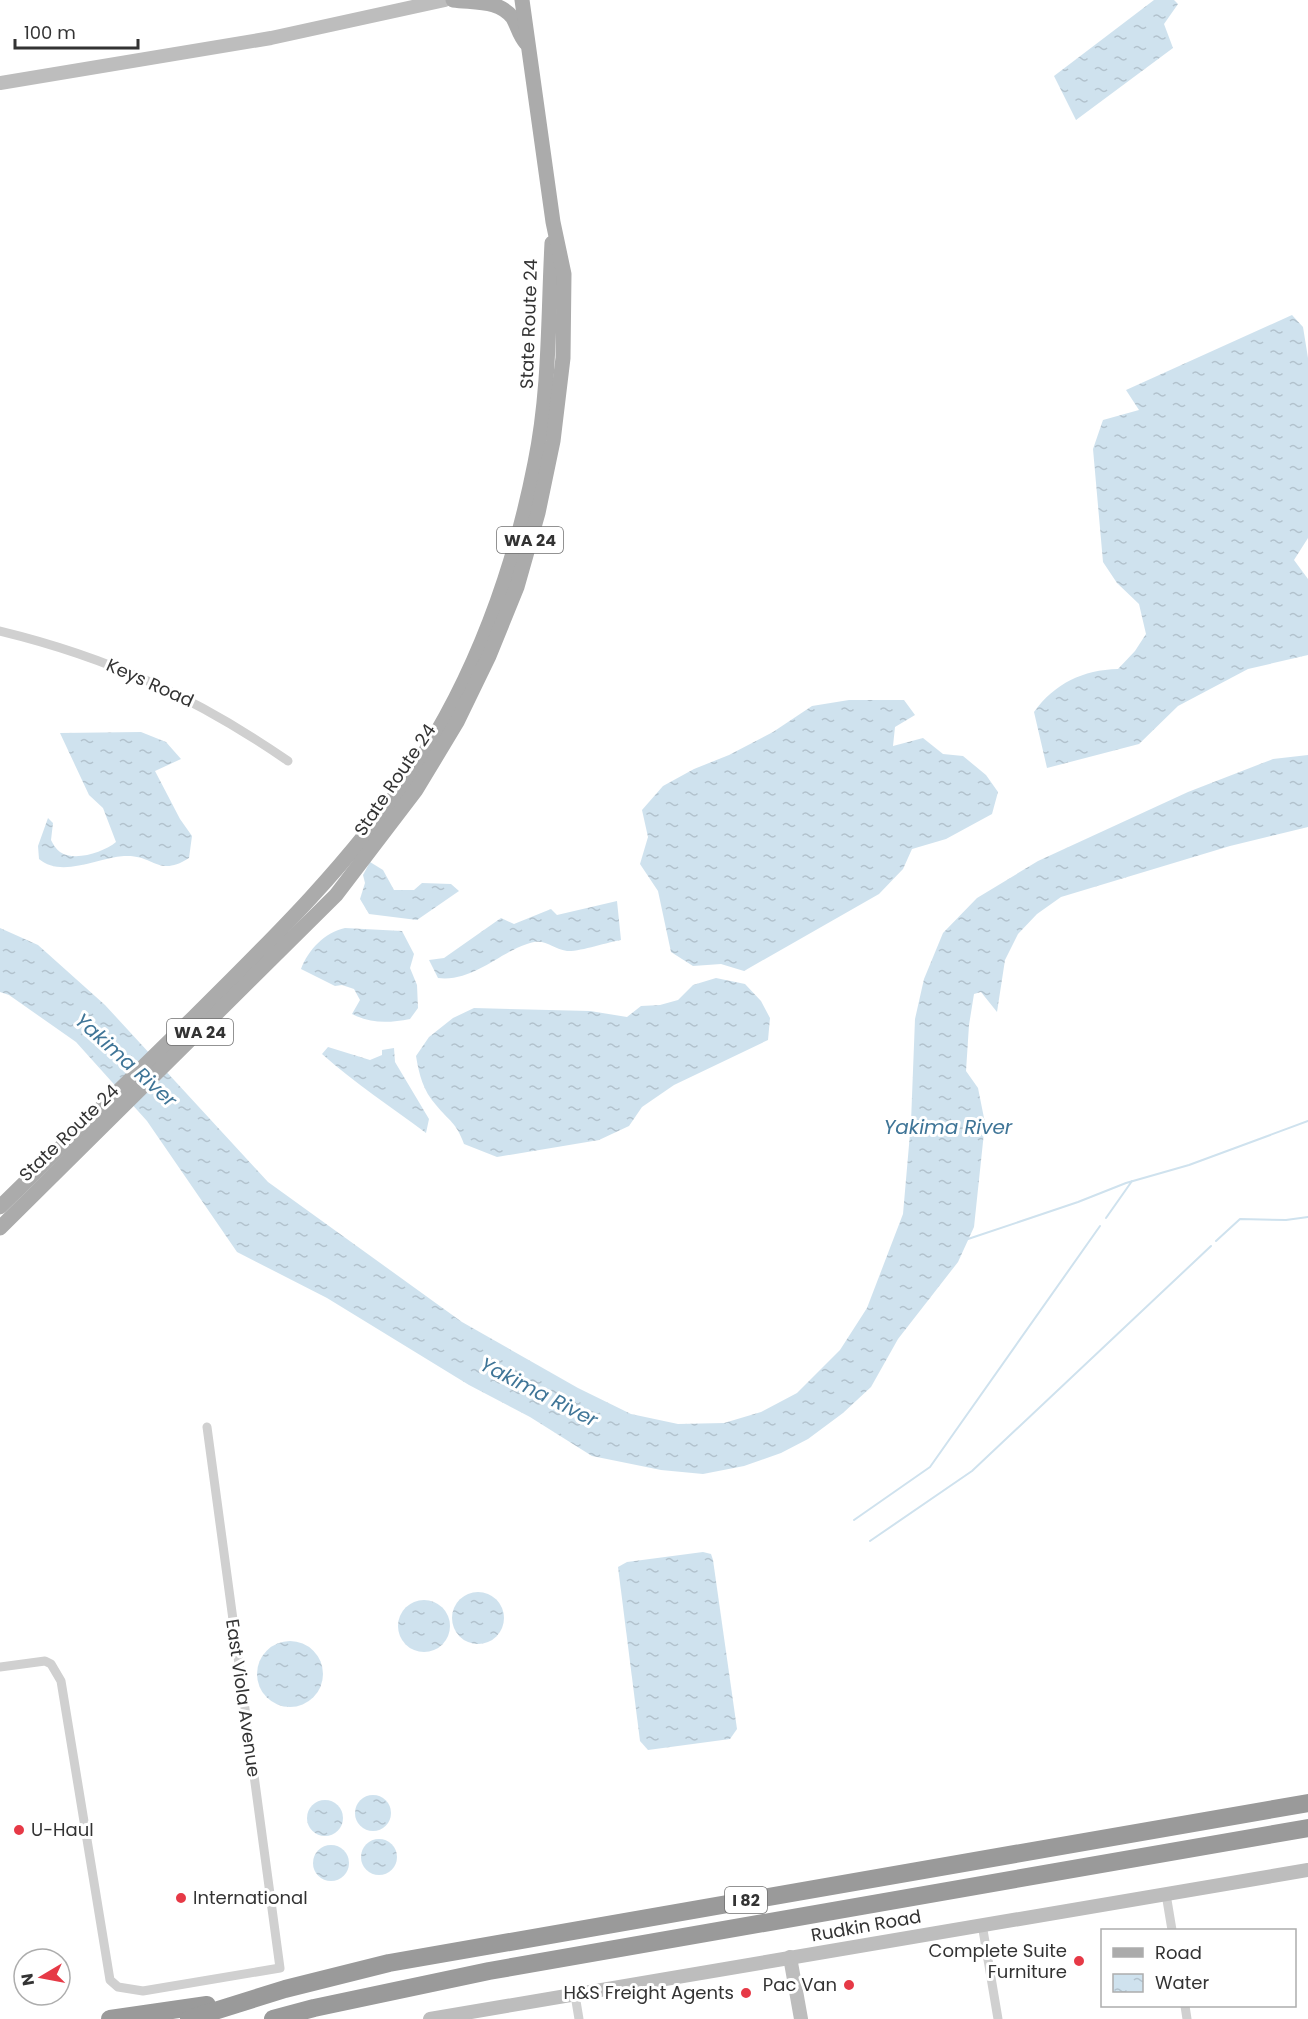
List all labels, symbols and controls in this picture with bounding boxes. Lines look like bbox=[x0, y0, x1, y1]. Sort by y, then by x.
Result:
scale bar bbox=[15, 12, 138, 50]
text: 100 m bbox=[24, 20, 76, 45]
street label: State Route 24 bbox=[514, 259, 543, 389]
road number: WA 24 bbox=[497, 527, 563, 553]
street label: Keys Road bbox=[103, 652, 198, 713]
street label: State Route 24 bbox=[348, 719, 441, 841]
water label: Yakima River bbox=[69, 1007, 184, 1114]
road number: WA 24 bbox=[167, 1019, 233, 1045]
street label: State Route 24 bbox=[13, 1079, 124, 1187]
water label: Yakima River bbox=[884, 1113, 1013, 1141]
water label: Yakima River bbox=[475, 1350, 603, 1434]
street label: East Viola Avenue bbox=[220, 1617, 267, 1779]
place label: U-Haul bbox=[31, 1817, 94, 1842]
marker: U-Haul bbox=[12, 1823, 26, 1837]
place label: International bbox=[193, 1885, 308, 1910]
road number: I 82 bbox=[725, 1887, 767, 1913]
marker: International bbox=[174, 1891, 188, 1905]
street label: Rudkin Road bbox=[809, 1904, 923, 1947]
legend bbox=[1101, 1929, 1296, 2007]
place label: Complete Suite Furniture bbox=[929, 1938, 1067, 1984]
text: Road bbox=[1155, 1940, 1202, 1965]
north arrow bbox=[12, 1947, 72, 2007]
marker: Complete Suite Furniture bbox=[1072, 1954, 1086, 1968]
text: Water bbox=[1155, 1970, 1209, 1995]
text: N bbox=[15, 1972, 40, 1987]
place label: Pac Van bbox=[763, 1972, 837, 1997]
marker: Pac Van bbox=[842, 1978, 856, 1992]
place label: H&S Freight Agents bbox=[564, 1980, 734, 2005]
marker: H&S Freight Agents bbox=[739, 1986, 753, 2000]

